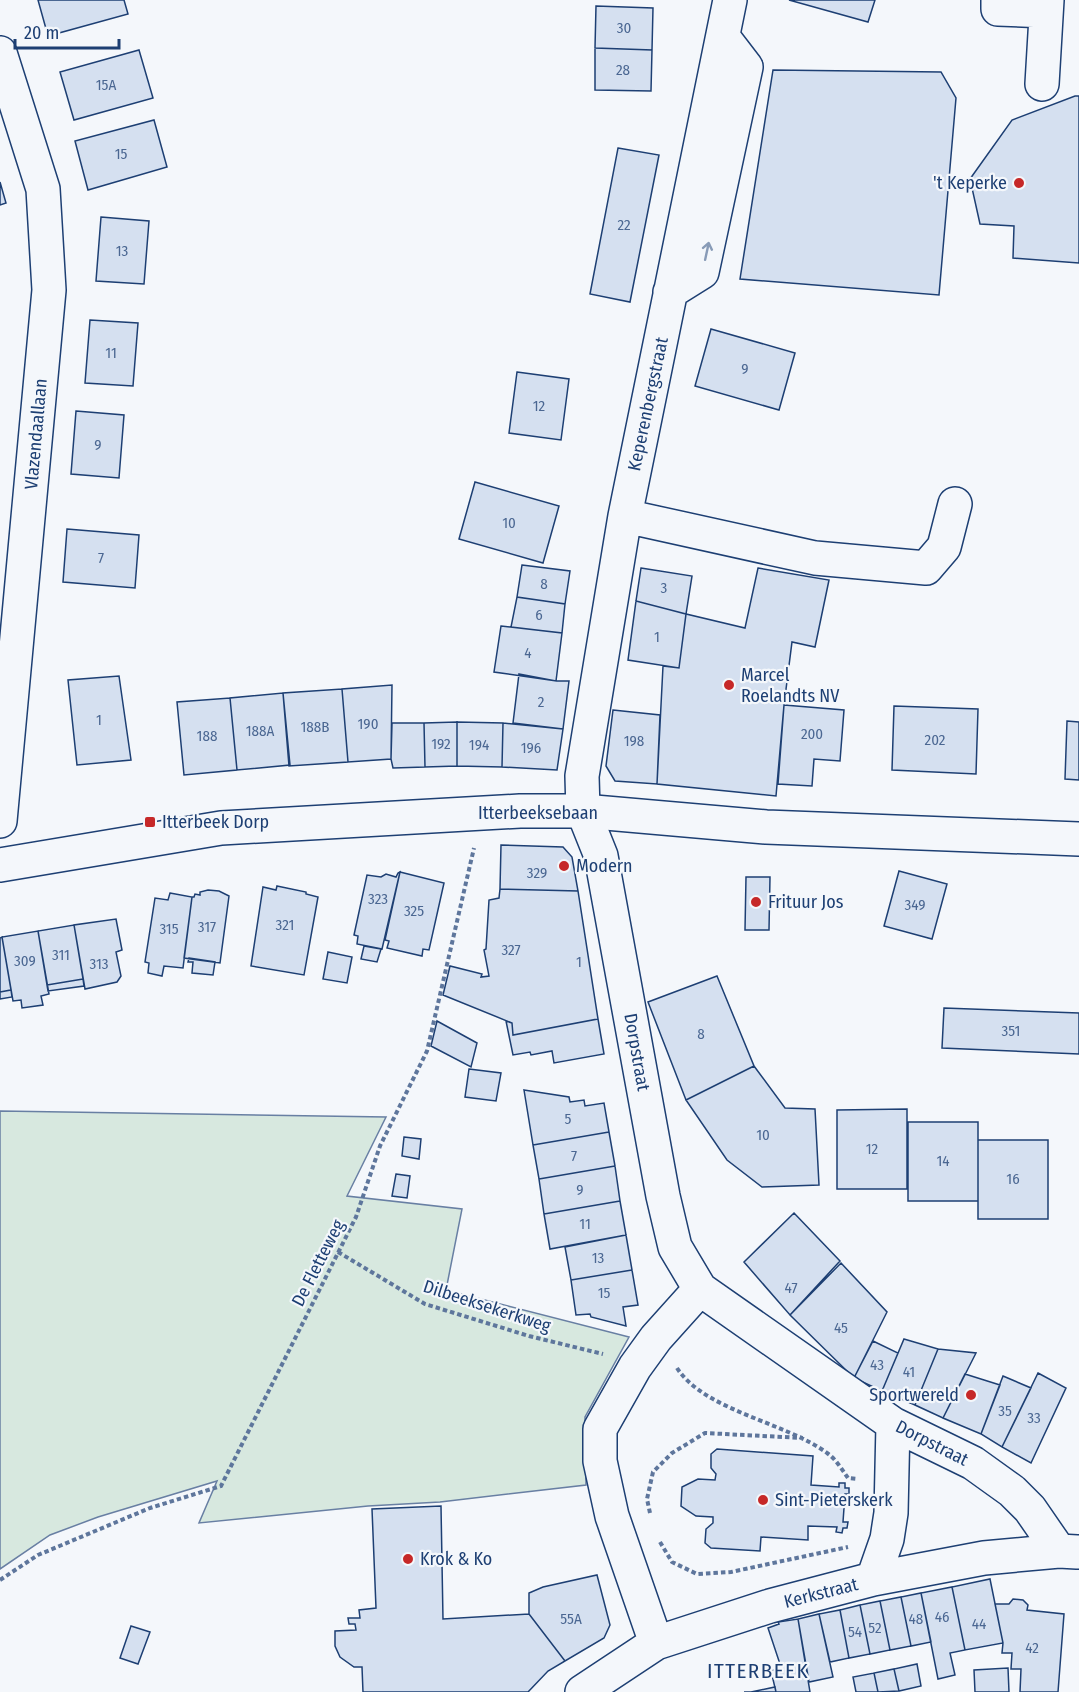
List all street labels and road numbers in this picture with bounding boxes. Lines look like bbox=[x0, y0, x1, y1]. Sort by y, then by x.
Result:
street label: Keperenbergstraat bbox=[623, 335, 673, 473]
street label: Vlazendaallaan bbox=[20, 378, 52, 490]
street label: Itterbeeksebaan bbox=[478, 802, 598, 824]
street label: Dorpstraat bbox=[619, 1011, 655, 1093]
street label: De Fletteweg bbox=[287, 1215, 349, 1310]
street label: Dilbeeksekerkweg bbox=[420, 1275, 554, 1337]
street label: Dorpstraat bbox=[892, 1415, 972, 1471]
street label: Kerkstraat bbox=[782, 1573, 860, 1613]

